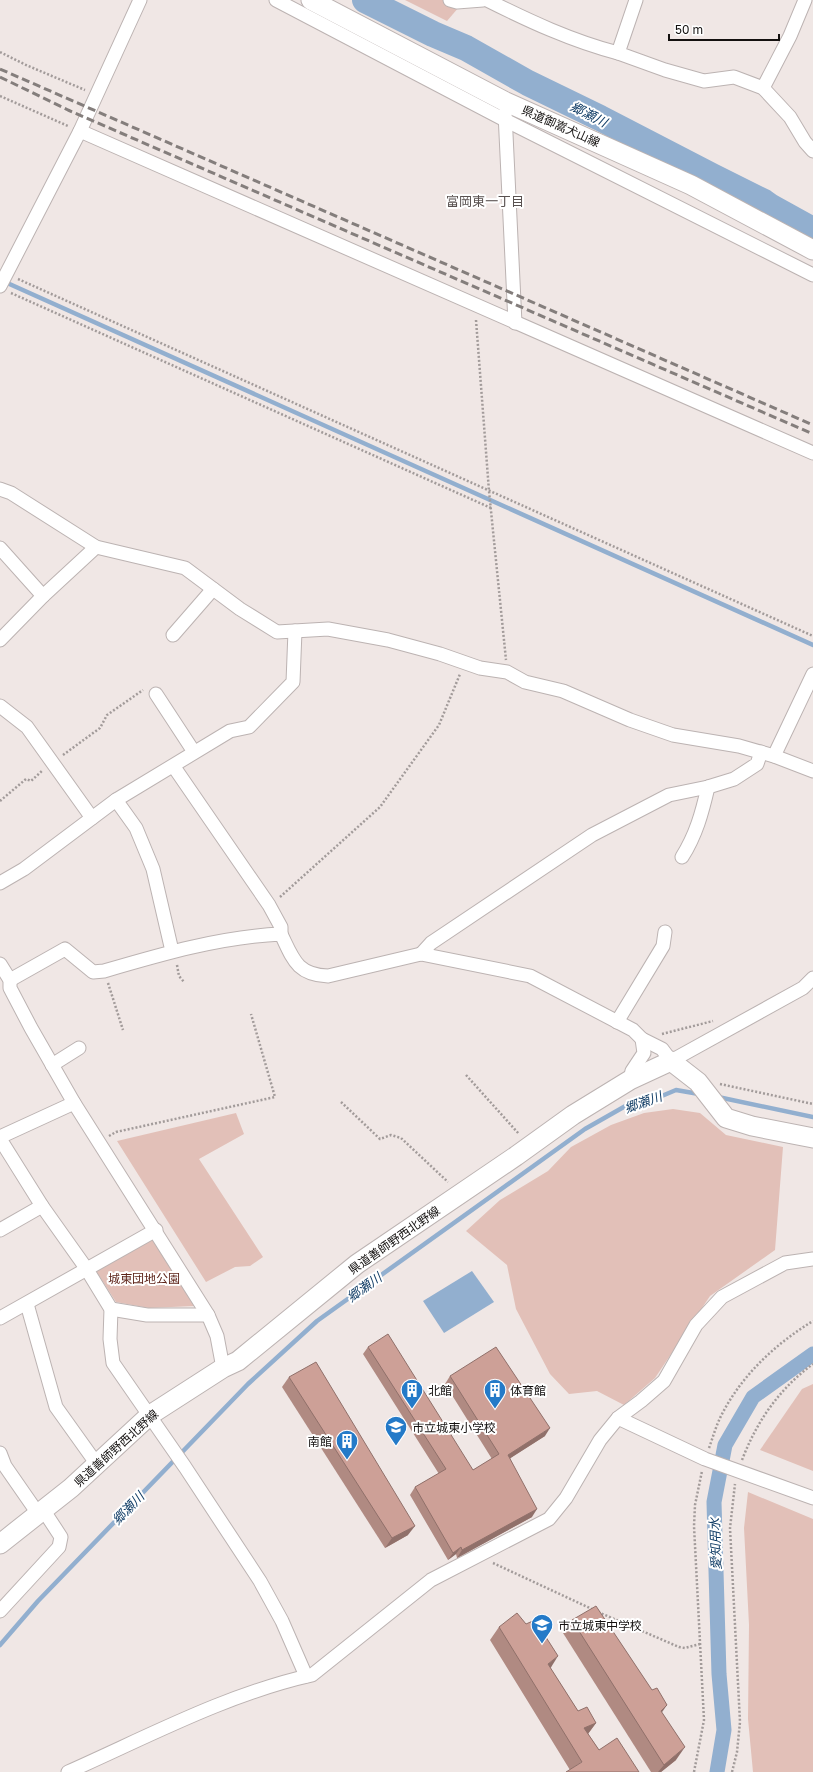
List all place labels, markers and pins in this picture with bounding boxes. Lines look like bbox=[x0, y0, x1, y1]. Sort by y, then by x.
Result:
building icon: 北館 bbox=[399, 1377, 425, 1410]
building icon: 体育館 bbox=[482, 1377, 508, 1410]
place label: 北館 bbox=[428, 1383, 452, 1398]
place label: 体育館 bbox=[510, 1383, 546, 1398]
school or university icon: 市立城東小学校 bbox=[383, 1414, 409, 1447]
place label: 市立城東小学校 bbox=[412, 1420, 496, 1435]
building icon: 南館 bbox=[334, 1428, 360, 1461]
place label: 南館 bbox=[308, 1434, 332, 1449]
school or university icon: 市立城東中学校 bbox=[529, 1612, 555, 1645]
place label: 市立城東中学校 bbox=[558, 1618, 642, 1633]

